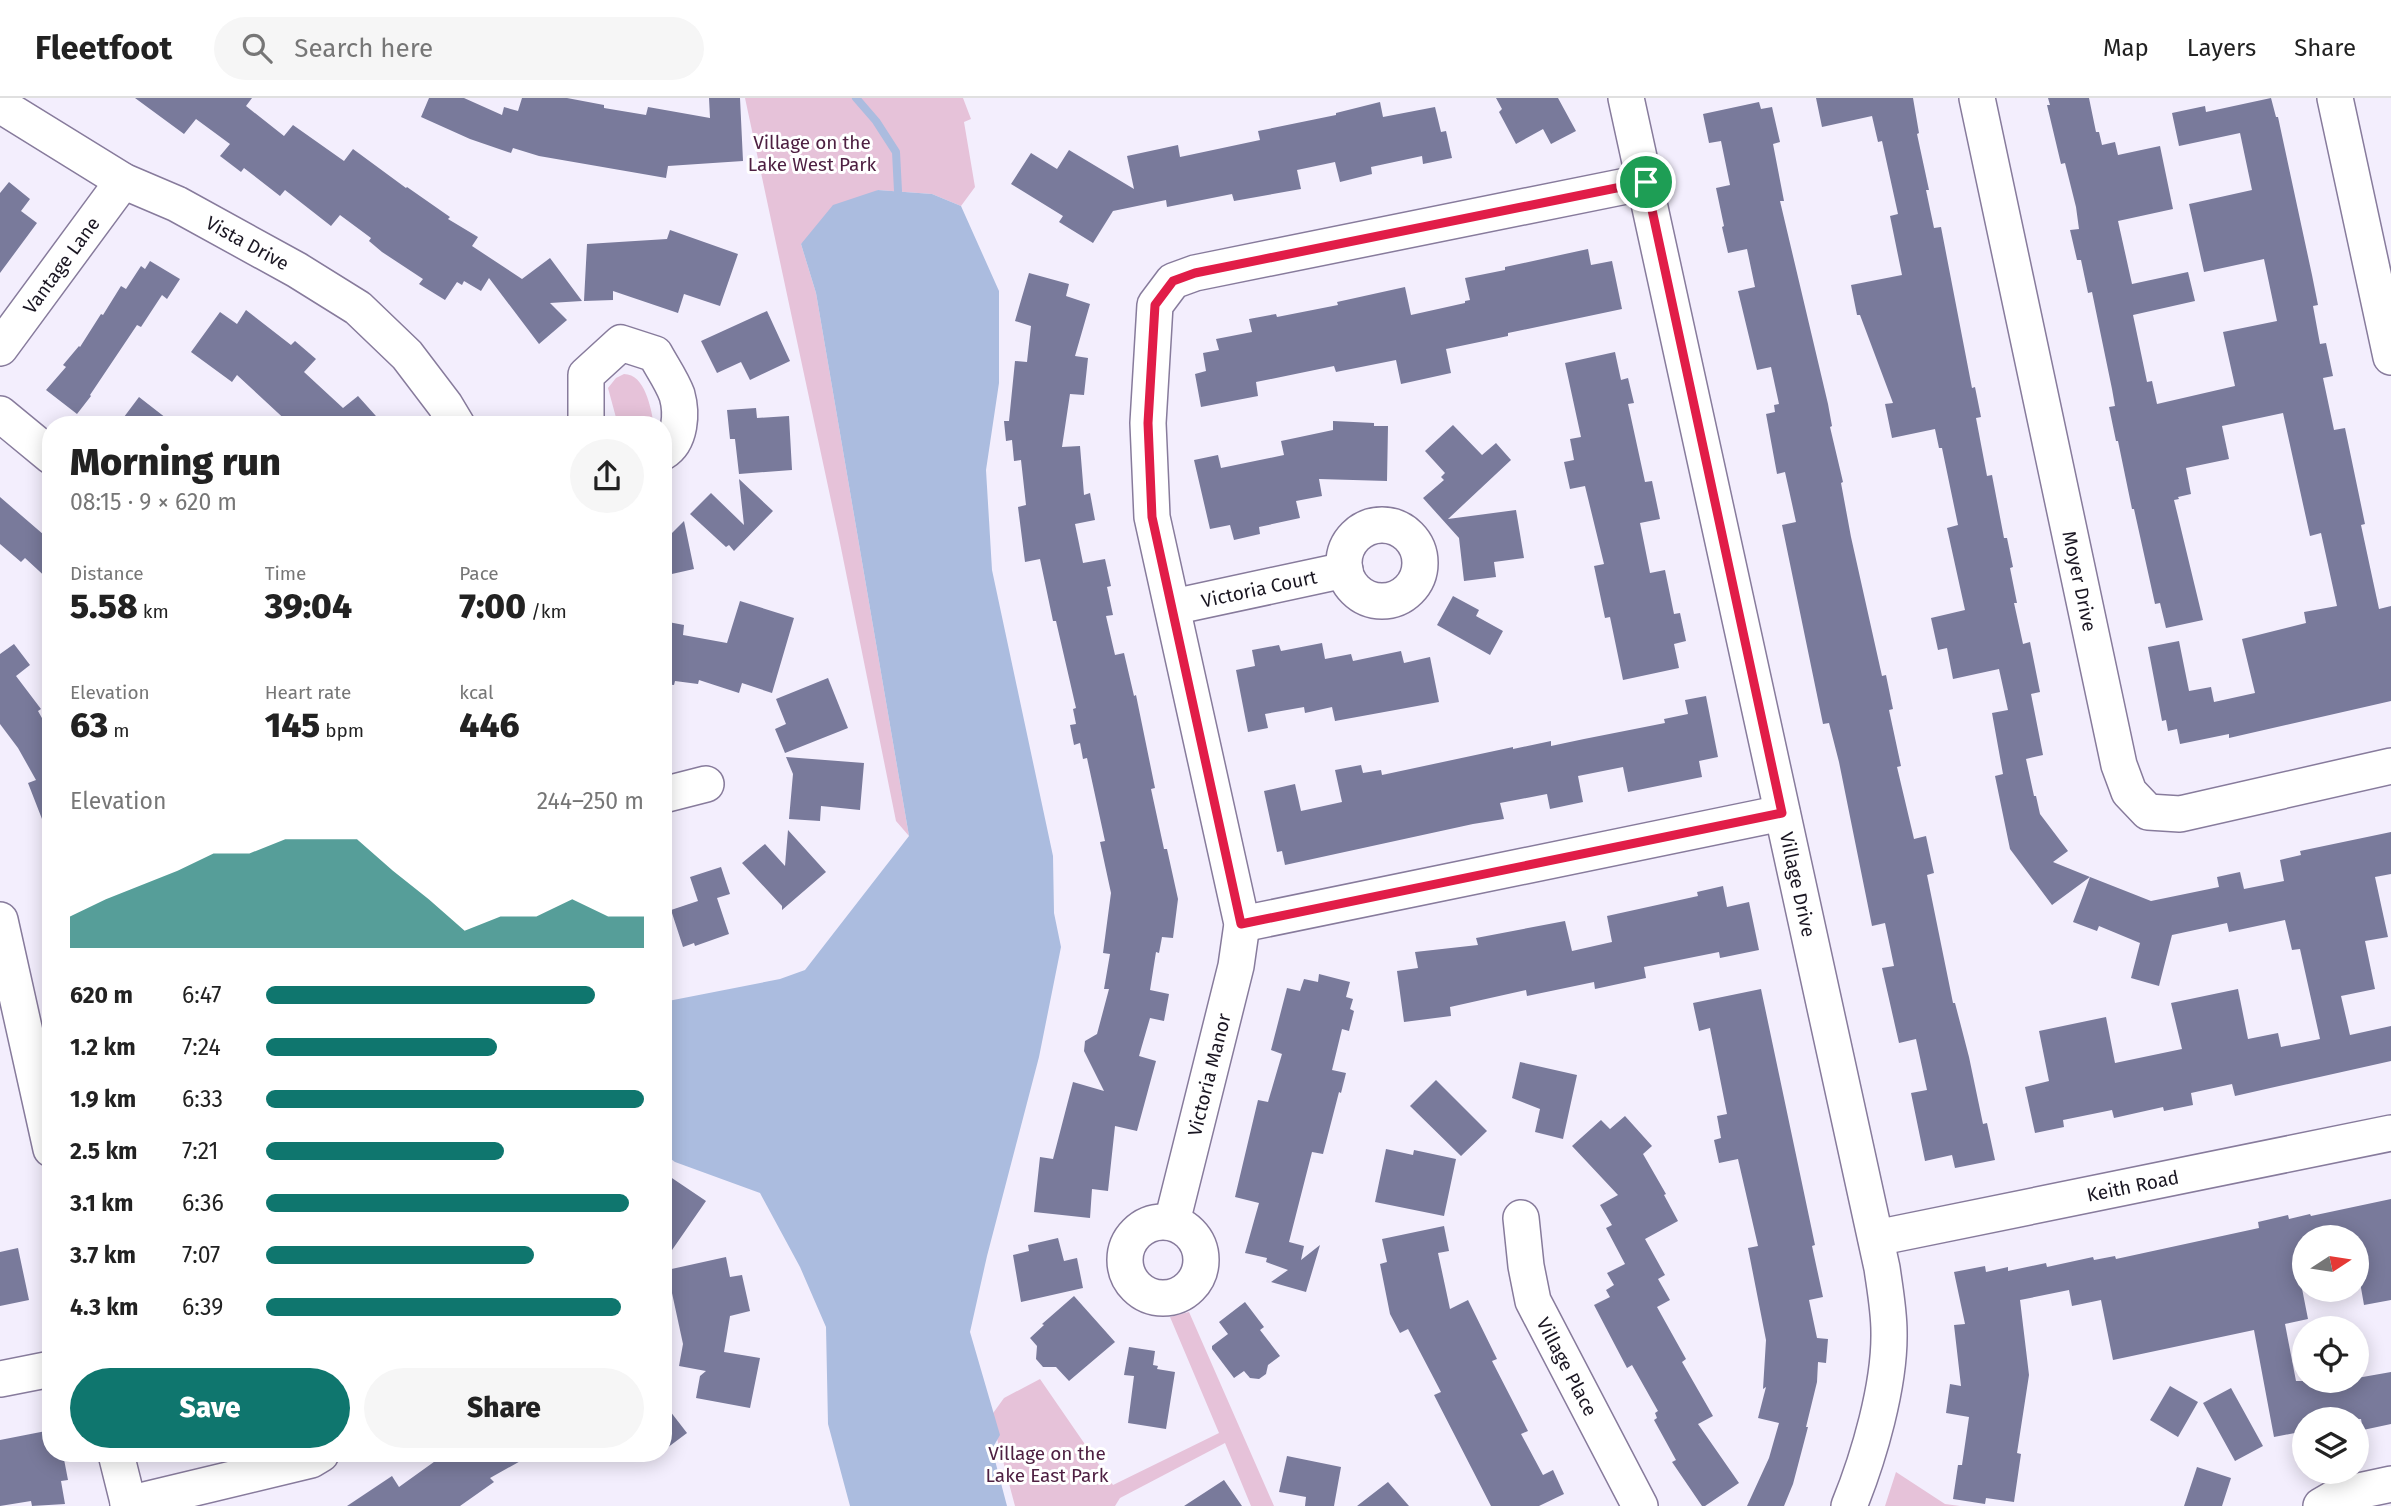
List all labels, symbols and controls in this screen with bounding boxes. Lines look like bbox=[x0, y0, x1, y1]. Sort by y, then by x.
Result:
search box bbox=[214, 17, 704, 80]
text: Fleetfoot bbox=[35, 28, 172, 68]
icon: search bbox=[238, 29, 276, 67]
text: Search here bbox=[294, 33, 433, 64]
text: Map bbox=[2103, 34, 2149, 62]
text: Layers bbox=[2187, 34, 2256, 62]
text: Share bbox=[2294, 34, 2356, 62]
park label: Village on the Lake West Park bbox=[748, 131, 877, 176]
pin bbox=[1616, 152, 1676, 212]
icon: arrive bbox=[1627, 163, 1665, 201]
street label: Vista Drive bbox=[202, 211, 293, 275]
street label: Vantage Lane bbox=[18, 212, 104, 318]
text: Morning run bbox=[70, 439, 281, 485]
button: share bbox=[570, 439, 644, 513]
text: 08:15 · 9 × 620 m bbox=[70, 488, 237, 516]
street label: Moyer Drive bbox=[2058, 529, 2102, 634]
text: Distance bbox=[70, 562, 144, 585]
text: Time bbox=[265, 562, 306, 585]
text: Pace bbox=[459, 562, 499, 585]
street label: Victoria Court bbox=[1199, 565, 1319, 612]
text: 5.58 bbox=[70, 585, 138, 627]
text: 39:04 bbox=[265, 585, 352, 627]
text: 7:00 bbox=[459, 585, 526, 627]
text: km bbox=[138, 600, 169, 623]
text: /km bbox=[526, 600, 567, 623]
text: Elevation bbox=[70, 681, 150, 704]
text: Heart rate bbox=[265, 681, 351, 704]
text: kcal bbox=[459, 681, 494, 704]
text: 63 bbox=[70, 704, 108, 746]
text: 145 bbox=[265, 704, 320, 746]
text: 446 bbox=[459, 704, 520, 746]
text: m bbox=[108, 719, 129, 742]
text: bpm bbox=[320, 719, 364, 742]
text: Elevation bbox=[70, 787, 166, 815]
text: 244–250 m bbox=[537, 787, 644, 815]
street label: Village Drive bbox=[1775, 830, 1821, 939]
text: 620 m bbox=[70, 981, 133, 1009]
text: 6:47 bbox=[182, 981, 222, 1009]
street label: Victoria Manor bbox=[1182, 1010, 1235, 1138]
text: 1.2 km bbox=[70, 1033, 136, 1061]
text: 7:24 bbox=[182, 1033, 221, 1061]
text: 1.9 km bbox=[70, 1085, 136, 1113]
text: 6:33 bbox=[182, 1085, 223, 1113]
text: 2.5 km bbox=[70, 1137, 138, 1165]
text: 7:21 bbox=[182, 1137, 219, 1165]
street label: Keith Road bbox=[2085, 1165, 2181, 1206]
text: 3.1 km bbox=[70, 1189, 133, 1217]
text: 6:36 bbox=[182, 1189, 224, 1217]
north arrow bbox=[2292, 1225, 2370, 1302]
map controls bbox=[2292, 1225, 2369, 1484]
text: 3.7 km bbox=[70, 1241, 136, 1269]
text: 7:07 bbox=[182, 1241, 220, 1269]
text: 4.3 km bbox=[70, 1293, 138, 1321]
text: 6:39 bbox=[182, 1293, 223, 1321]
street label: Village Place bbox=[1532, 1313, 1602, 1420]
button: locate bbox=[2292, 1316, 2369, 1393]
button: Save bbox=[70, 1368, 350, 1448]
button: Share bbox=[364, 1368, 644, 1448]
button: layers bbox=[2292, 1407, 2369, 1484]
park label: Village on the Lake East Park bbox=[986, 1442, 1109, 1487]

